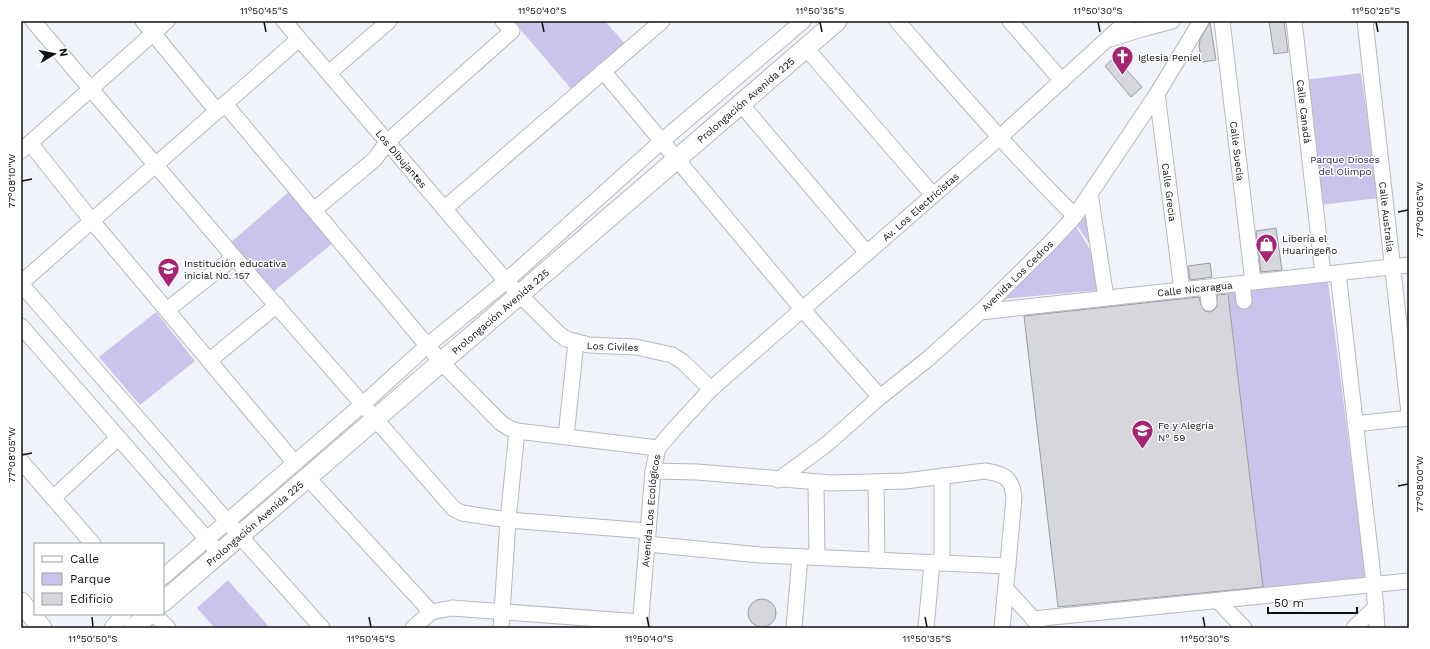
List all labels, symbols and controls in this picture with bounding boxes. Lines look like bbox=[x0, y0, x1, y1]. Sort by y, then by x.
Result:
text: 11°50'45"S bbox=[240, 5, 288, 16]
text: 11°50'40"S bbox=[518, 5, 566, 16]
text: 11°50'35"S bbox=[796, 5, 844, 16]
text: 11°50'30"S bbox=[1073, 5, 1123, 16]
text: 11°50'25"S bbox=[1352, 5, 1400, 16]
north arrow bbox=[34, 34, 74, 74]
church icon: Iglesia Peniel bbox=[1110, 44, 1136, 77]
text: N bbox=[56, 47, 70, 57]
place label: Iglesia Peniel bbox=[1138, 52, 1201, 63]
street label: Prolongación Avenida 225 bbox=[695, 55, 796, 145]
street label: Calle Canadá bbox=[1295, 79, 1314, 144]
street label: Calle Suecia bbox=[1228, 121, 1246, 182]
street label: Los Dibujantes bbox=[374, 127, 429, 190]
text: 77°08'10"W bbox=[6, 153, 17, 208]
park label: Parque Dioses del Olimpo bbox=[1310, 154, 1380, 177]
street label: Calle Grecia bbox=[1160, 162, 1179, 222]
street label: Av. Los Electricistas bbox=[880, 170, 961, 243]
street label: Calle Australia bbox=[1378, 181, 1396, 253]
text: 77°08'05"W bbox=[1414, 182, 1425, 238]
shop icon: Libería el Huaringeño bbox=[1254, 231, 1280, 264]
place label: Libería el Huaringeño bbox=[1282, 233, 1337, 256]
street label: Avenida Los Cedros bbox=[979, 238, 1055, 313]
school or university icon: Institución educativa inicial No. 157 bbox=[156, 256, 182, 289]
place label: Institución educativa inicial No. 157 bbox=[184, 258, 287, 281]
street label: Prolongación Avenida 225 bbox=[449, 266, 551, 356]
street label: Calle Nicaragua bbox=[1156, 279, 1233, 298]
street label: Los Civiles bbox=[587, 339, 640, 353]
school or university icon: Fe y Alegría N° 59 bbox=[1130, 418, 1156, 451]
place label: Fe y Alegría N° 59 bbox=[1158, 420, 1214, 443]
text: 77°08'05"W bbox=[6, 427, 17, 483]
street label: Avenida Los Ecológicos bbox=[640, 453, 662, 567]
text: 77°08'00"W bbox=[1414, 455, 1425, 512]
street label: Prolongación Avenida 225 bbox=[204, 478, 306, 568]
legend bbox=[34, 543, 164, 615]
text: Calle bbox=[70, 552, 99, 566]
text: Parque bbox=[70, 572, 111, 586]
scale bar bbox=[1268, 589, 1357, 615]
text: Edificio bbox=[70, 592, 113, 606]
text: 50 m bbox=[1274, 596, 1304, 610]
text: 11°50'50"S bbox=[68, 633, 118, 644]
text: 11°50'45"S bbox=[347, 633, 395, 644]
text: 11°50'40"S bbox=[625, 633, 673, 644]
text: 11°50'35"S bbox=[903, 633, 951, 644]
text: 11°50'30"S bbox=[1180, 633, 1230, 644]

